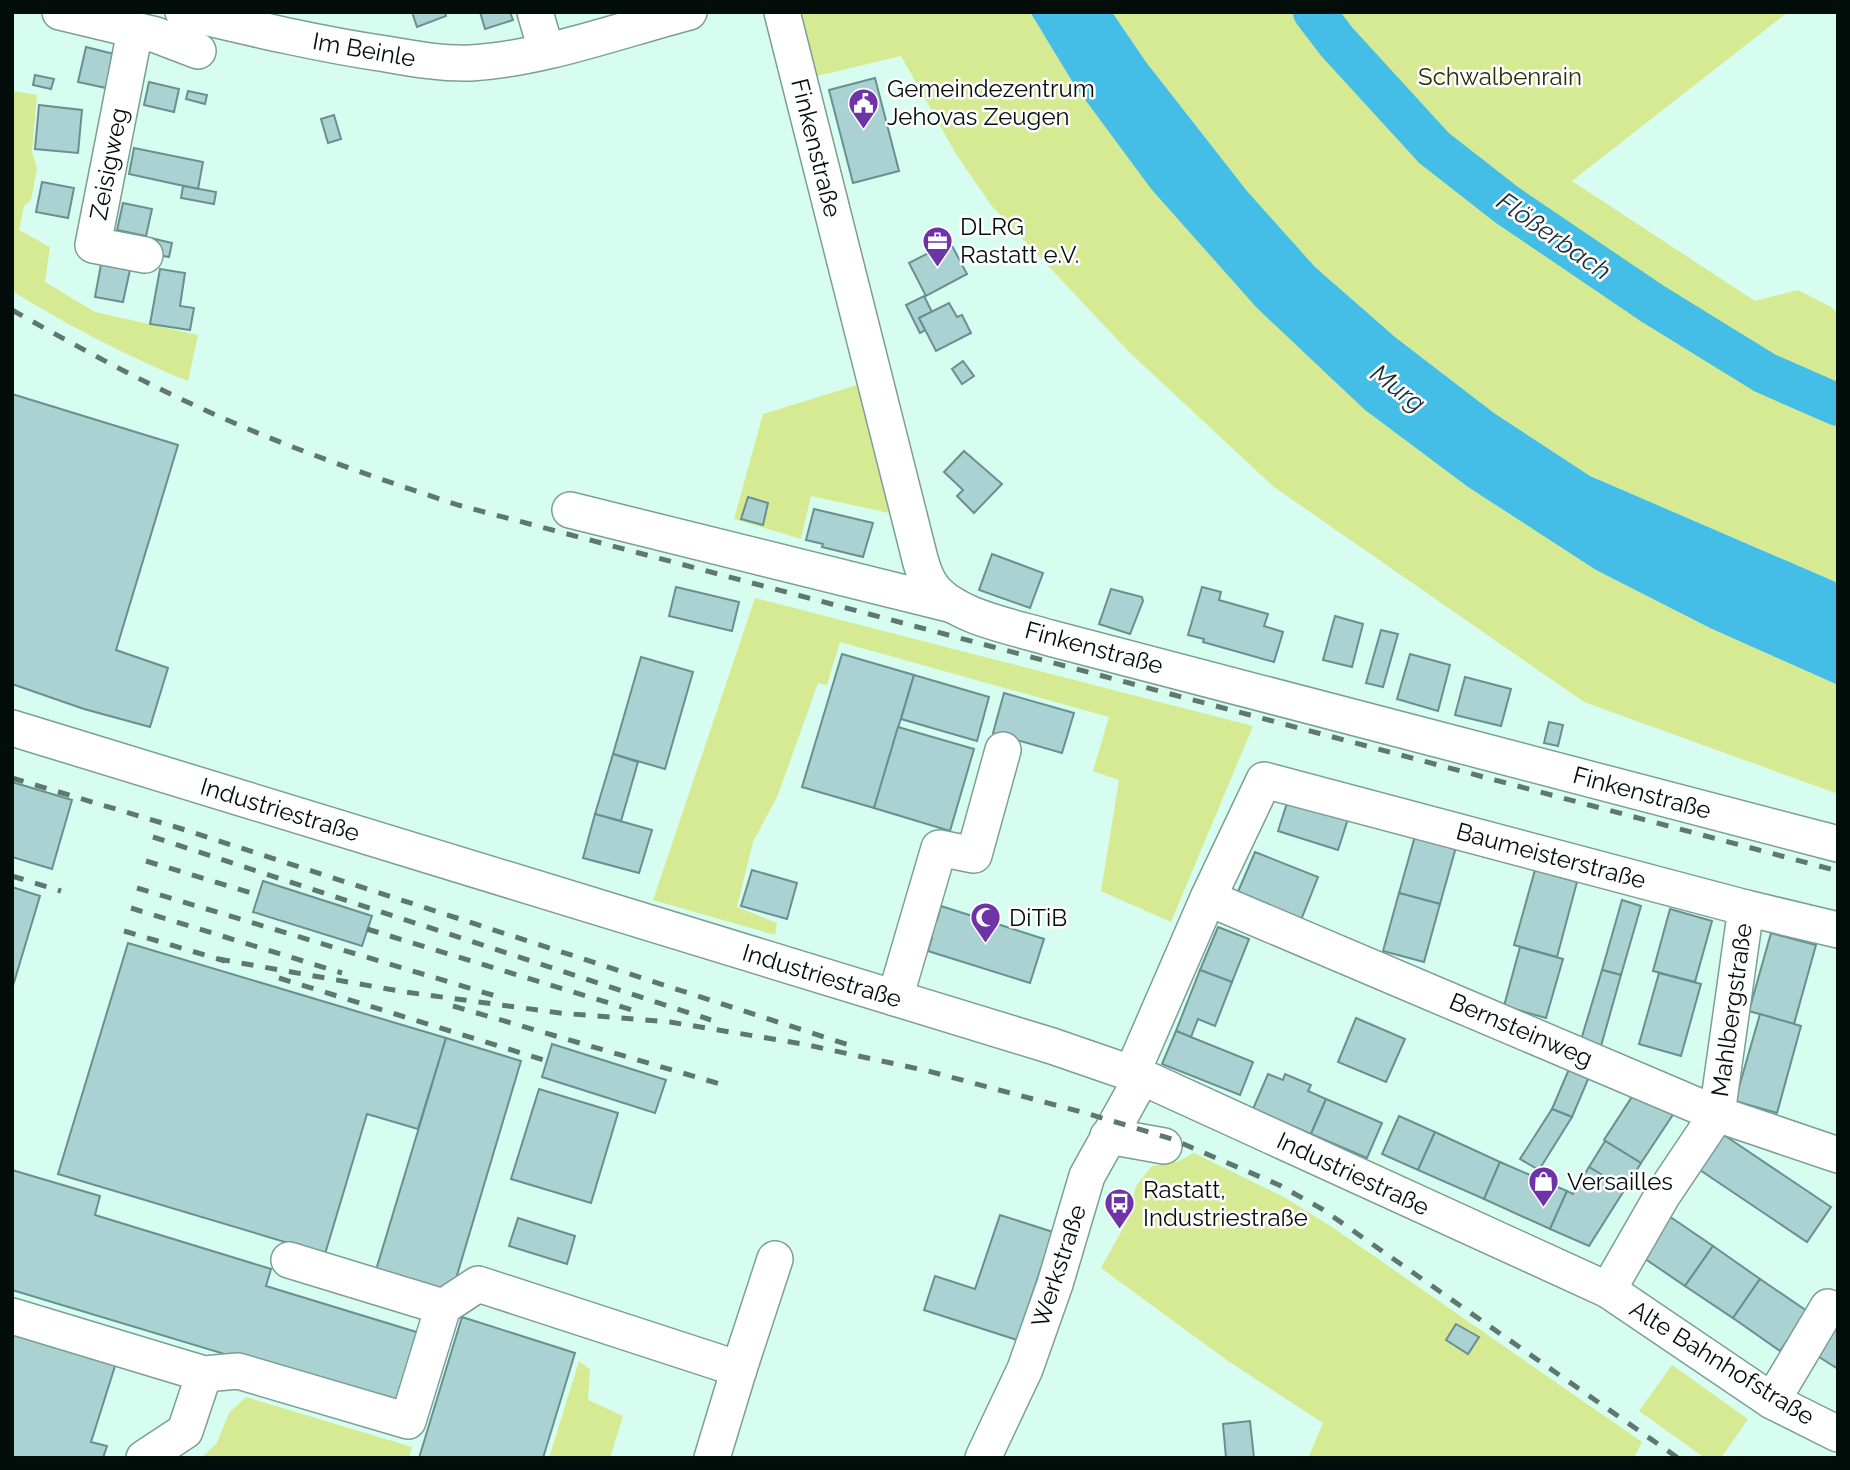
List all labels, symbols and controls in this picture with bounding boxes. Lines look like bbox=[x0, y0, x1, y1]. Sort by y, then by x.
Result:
street label: Im Beinle bbox=[310, 26, 418, 73]
park label: Schwalbenrain bbox=[1418, 62, 1582, 91]
place label: Gemeindezentrum Jehovas Zeugen bbox=[887, 74, 1095, 131]
street label: Finkenstraße bbox=[785, 76, 848, 220]
public building icon: Gemeindezentrum Jehovas Zeugen bbox=[847, 86, 881, 130]
street label: Zeisigweg bbox=[83, 105, 134, 222]
water label: Flößerbach bbox=[1491, 186, 1617, 286]
place label: DLRG Rastatt e.V. bbox=[960, 212, 1079, 269]
office icon: DLRG Rastatt e.V. bbox=[920, 224, 954, 268]
water label: Murg bbox=[1365, 358, 1431, 418]
street label: Finkenstraße bbox=[1022, 615, 1166, 680]
street label: Finkenstraße bbox=[1570, 760, 1714, 825]
street label: Industriestraße bbox=[197, 772, 363, 847]
street label: Baumeisterstraße bbox=[1453, 816, 1649, 895]
mosque icon: DiTiB bbox=[969, 901, 1003, 945]
place label: DiTiB bbox=[1009, 903, 1067, 932]
street label: Mahlbergstraße bbox=[1705, 921, 1758, 1098]
street label: Industriestraße bbox=[739, 938, 905, 1013]
street label: Bernsteinweg bbox=[1445, 986, 1597, 1073]
street label: Industriestraße bbox=[1272, 1126, 1434, 1222]
shop icon: Versailles bbox=[1527, 1165, 1561, 1209]
place label: Versailles bbox=[1567, 1167, 1673, 1196]
place label: Rastatt, Industriestraße bbox=[1143, 1175, 1308, 1232]
bus stop icon: Rastatt, Industriestraße bbox=[1103, 1187, 1137, 1231]
street label: Werkstraße bbox=[1025, 1201, 1092, 1331]
street label: Alte Bahnhofstraße bbox=[1625, 1294, 1820, 1431]

